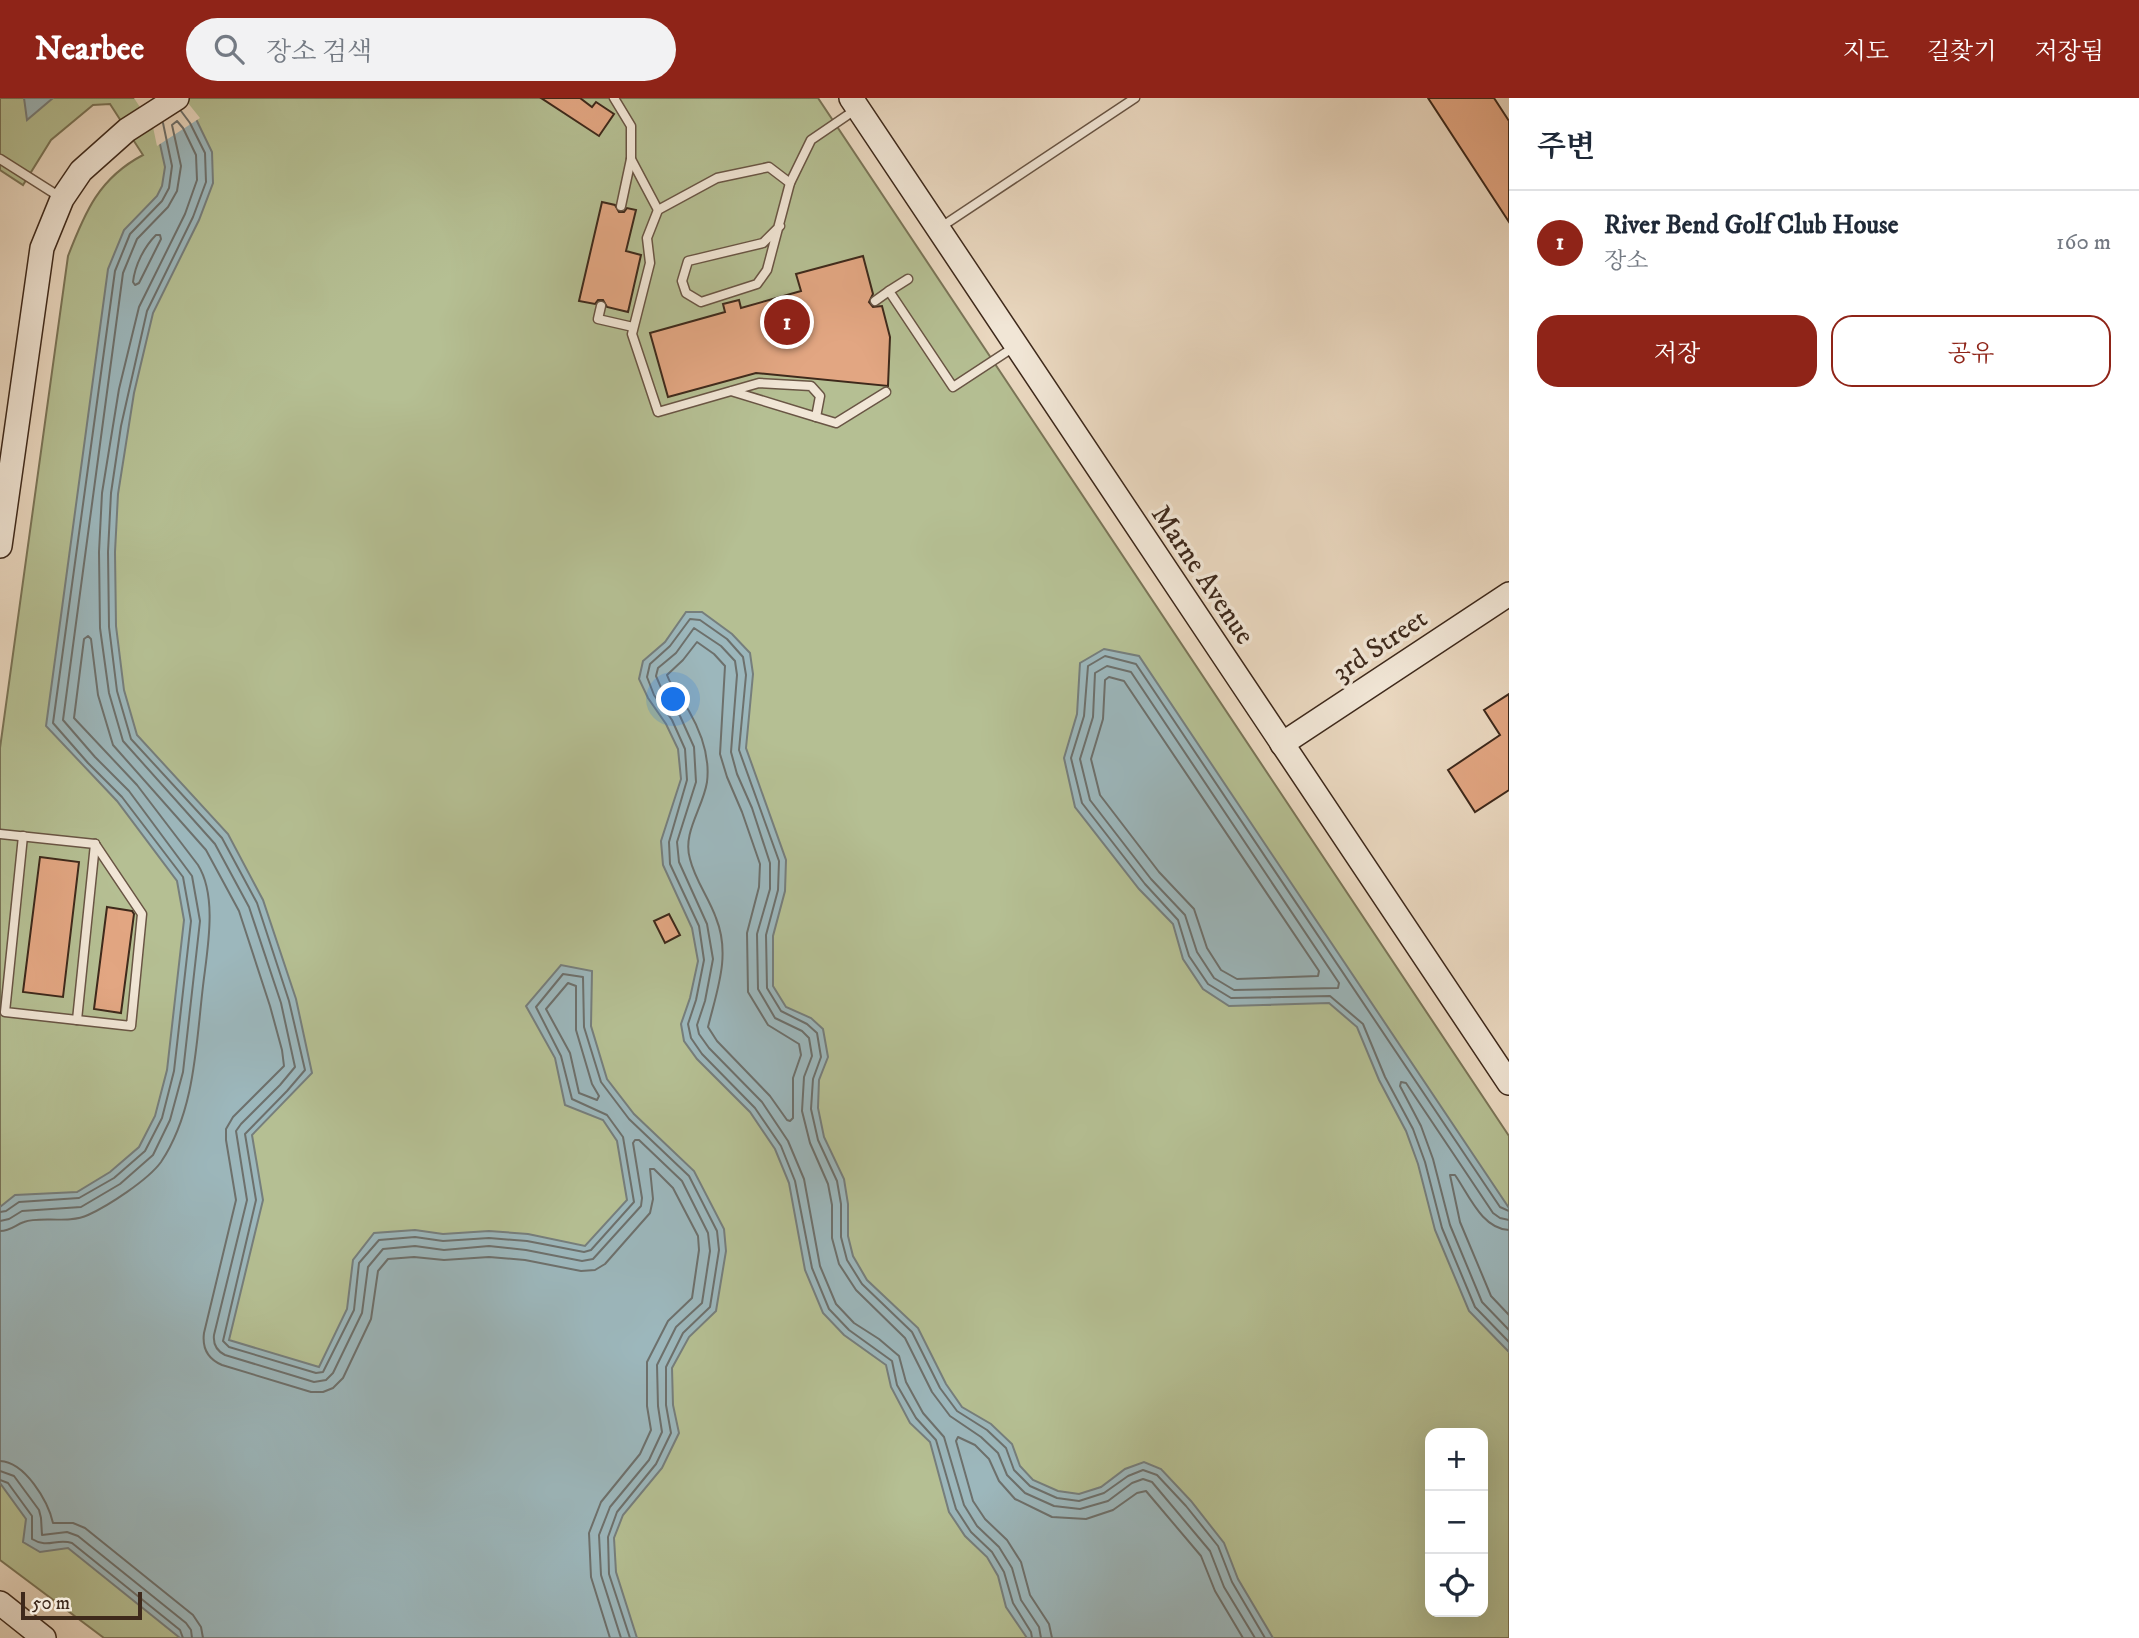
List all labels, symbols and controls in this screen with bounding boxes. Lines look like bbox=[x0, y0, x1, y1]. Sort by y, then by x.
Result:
search box bbox=[186, 18, 676, 81]
text: Nearbee bbox=[35, 29, 144, 70]
icon: search bbox=[210, 30, 248, 68]
text: 장소 검색 bbox=[266, 36, 372, 69]
text: 지도 bbox=[1843, 37, 1889, 67]
text: 길찾기 bbox=[1927, 37, 1996, 67]
text: 저장됨 bbox=[2034, 37, 2104, 67]
text: 주변 bbox=[1537, 129, 1595, 166]
text: River Bend Golf Club House bbox=[1604, 209, 1898, 242]
text: 1 bbox=[1556, 228, 1564, 257]
text: 160 m bbox=[2056, 228, 2111, 257]
text: 장소 bbox=[1604, 247, 1648, 276]
pin: 1 bbox=[764, 296, 810, 348]
button: 저장 bbox=[1537, 315, 1817, 387]
button: 공유 bbox=[1831, 315, 2111, 387]
street label: Marne Avenue bbox=[1143, 498, 1262, 651]
street label: 3rd Street bbox=[1326, 601, 1434, 690]
your location bbox=[656, 682, 690, 716]
map controls bbox=[1425, 1428, 1488, 1617]
button: + bbox=[1425, 1428, 1488, 1491]
button: − bbox=[1425, 1491, 1488, 1554]
button: locate bbox=[1425, 1554, 1488, 1617]
scale bar bbox=[21, 1589, 142, 1621]
text: 50 m bbox=[32, 1592, 70, 1615]

